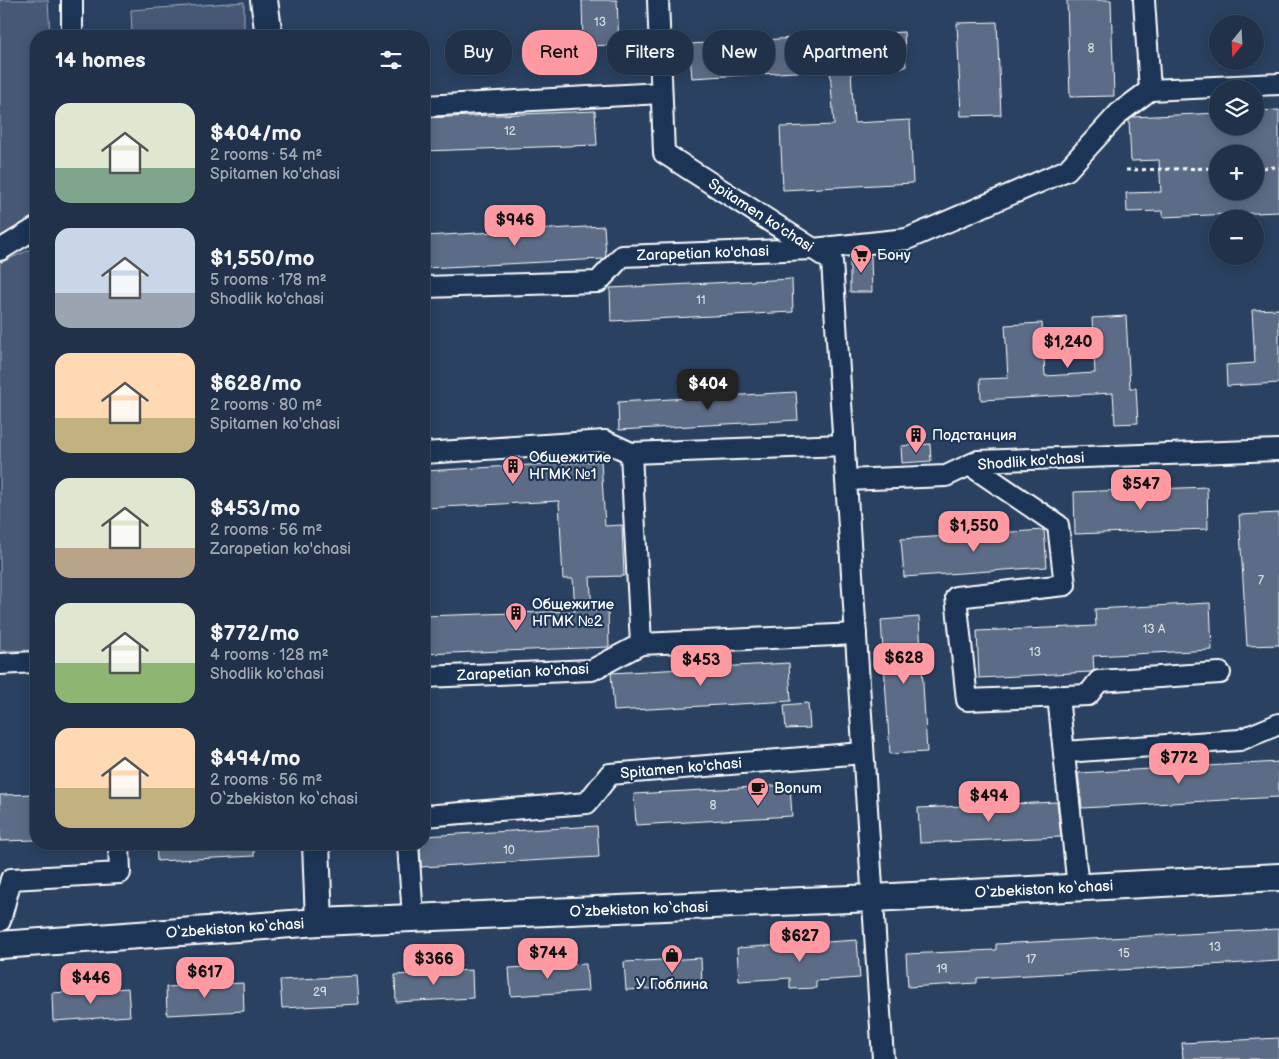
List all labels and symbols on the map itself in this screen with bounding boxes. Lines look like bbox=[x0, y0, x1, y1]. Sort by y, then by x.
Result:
house number: 13 bbox=[594, 15, 606, 30]
north arrow bbox=[1209, 15, 1264, 70]
house number: 8 bbox=[1088, 41, 1095, 56]
house number: 12 bbox=[504, 124, 516, 139]
street label: Spitamen ko'chasi bbox=[704, 174, 817, 257]
pin: $946 bbox=[485, 204, 545, 247]
street label: Zarapetian ko'chasi bbox=[636, 242, 769, 265]
supermarket icon: Бону bbox=[849, 243, 873, 274]
place label: Бону bbox=[877, 246, 911, 265]
house number: 11 bbox=[696, 293, 706, 308]
pin: $1,240 bbox=[1027, 326, 1109, 369]
pin: $404 bbox=[678, 368, 738, 411]
building icon: Подстанция bbox=[904, 423, 928, 454]
place label: Подстанция bbox=[932, 426, 1017, 445]
place label: Общежитие НГМК №1 bbox=[529, 448, 611, 484]
street label: Shodlik ko'chasi bbox=[977, 448, 1085, 475]
building icon: Общежитие НГМК №1 bbox=[501, 454, 525, 485]
pin: $547 bbox=[1111, 468, 1171, 511]
pin: $1,550 bbox=[933, 510, 1015, 553]
house number: 7 bbox=[1258, 573, 1264, 588]
place label: Общежитие НГМК №2 bbox=[532, 595, 614, 631]
building icon: Общежитие НГМК №2 bbox=[504, 601, 528, 632]
house number: 13 А bbox=[1143, 622, 1166, 637]
pin: $628 bbox=[874, 642, 934, 685]
pin: $453 bbox=[671, 644, 731, 687]
house number: 13 bbox=[1029, 645, 1041, 660]
street label: Zarapetian ko'chasi bbox=[456, 660, 590, 685]
pin: $772 bbox=[1149, 742, 1209, 785]
street label: Spitamen ko'chasi bbox=[619, 754, 743, 783]
cafe icon: Bonum bbox=[746, 776, 770, 807]
place label: Bonum bbox=[774, 779, 822, 798]
pin: $494 bbox=[959, 780, 1019, 823]
house number: 8 bbox=[710, 798, 717, 813]
house number: 10 bbox=[503, 843, 515, 858]
street label: O‘zbekiston ko‘chasi bbox=[974, 876, 1114, 903]
street label: O‘zbekiston ko‘chasi bbox=[569, 898, 709, 921]
street label: O‘zbekiston ko‘chasi bbox=[165, 914, 305, 943]
pin: $627 bbox=[770, 920, 830, 963]
pin: $744 bbox=[518, 938, 578, 980]
house number: 13 bbox=[1209, 940, 1221, 955]
shop icon: У Гоблина bbox=[660, 943, 684, 974]
pin: $366 bbox=[404, 944, 464, 986]
house number: 15 bbox=[1118, 946, 1130, 961]
house number: 17 bbox=[1026, 952, 1036, 967]
pin: $617 bbox=[175, 956, 235, 999]
pin: $446 bbox=[61, 962, 121, 1005]
house number: 19 bbox=[936, 962, 948, 977]
place label: У Гоблина bbox=[636, 975, 708, 994]
house number: 29 bbox=[313, 985, 327, 1000]

